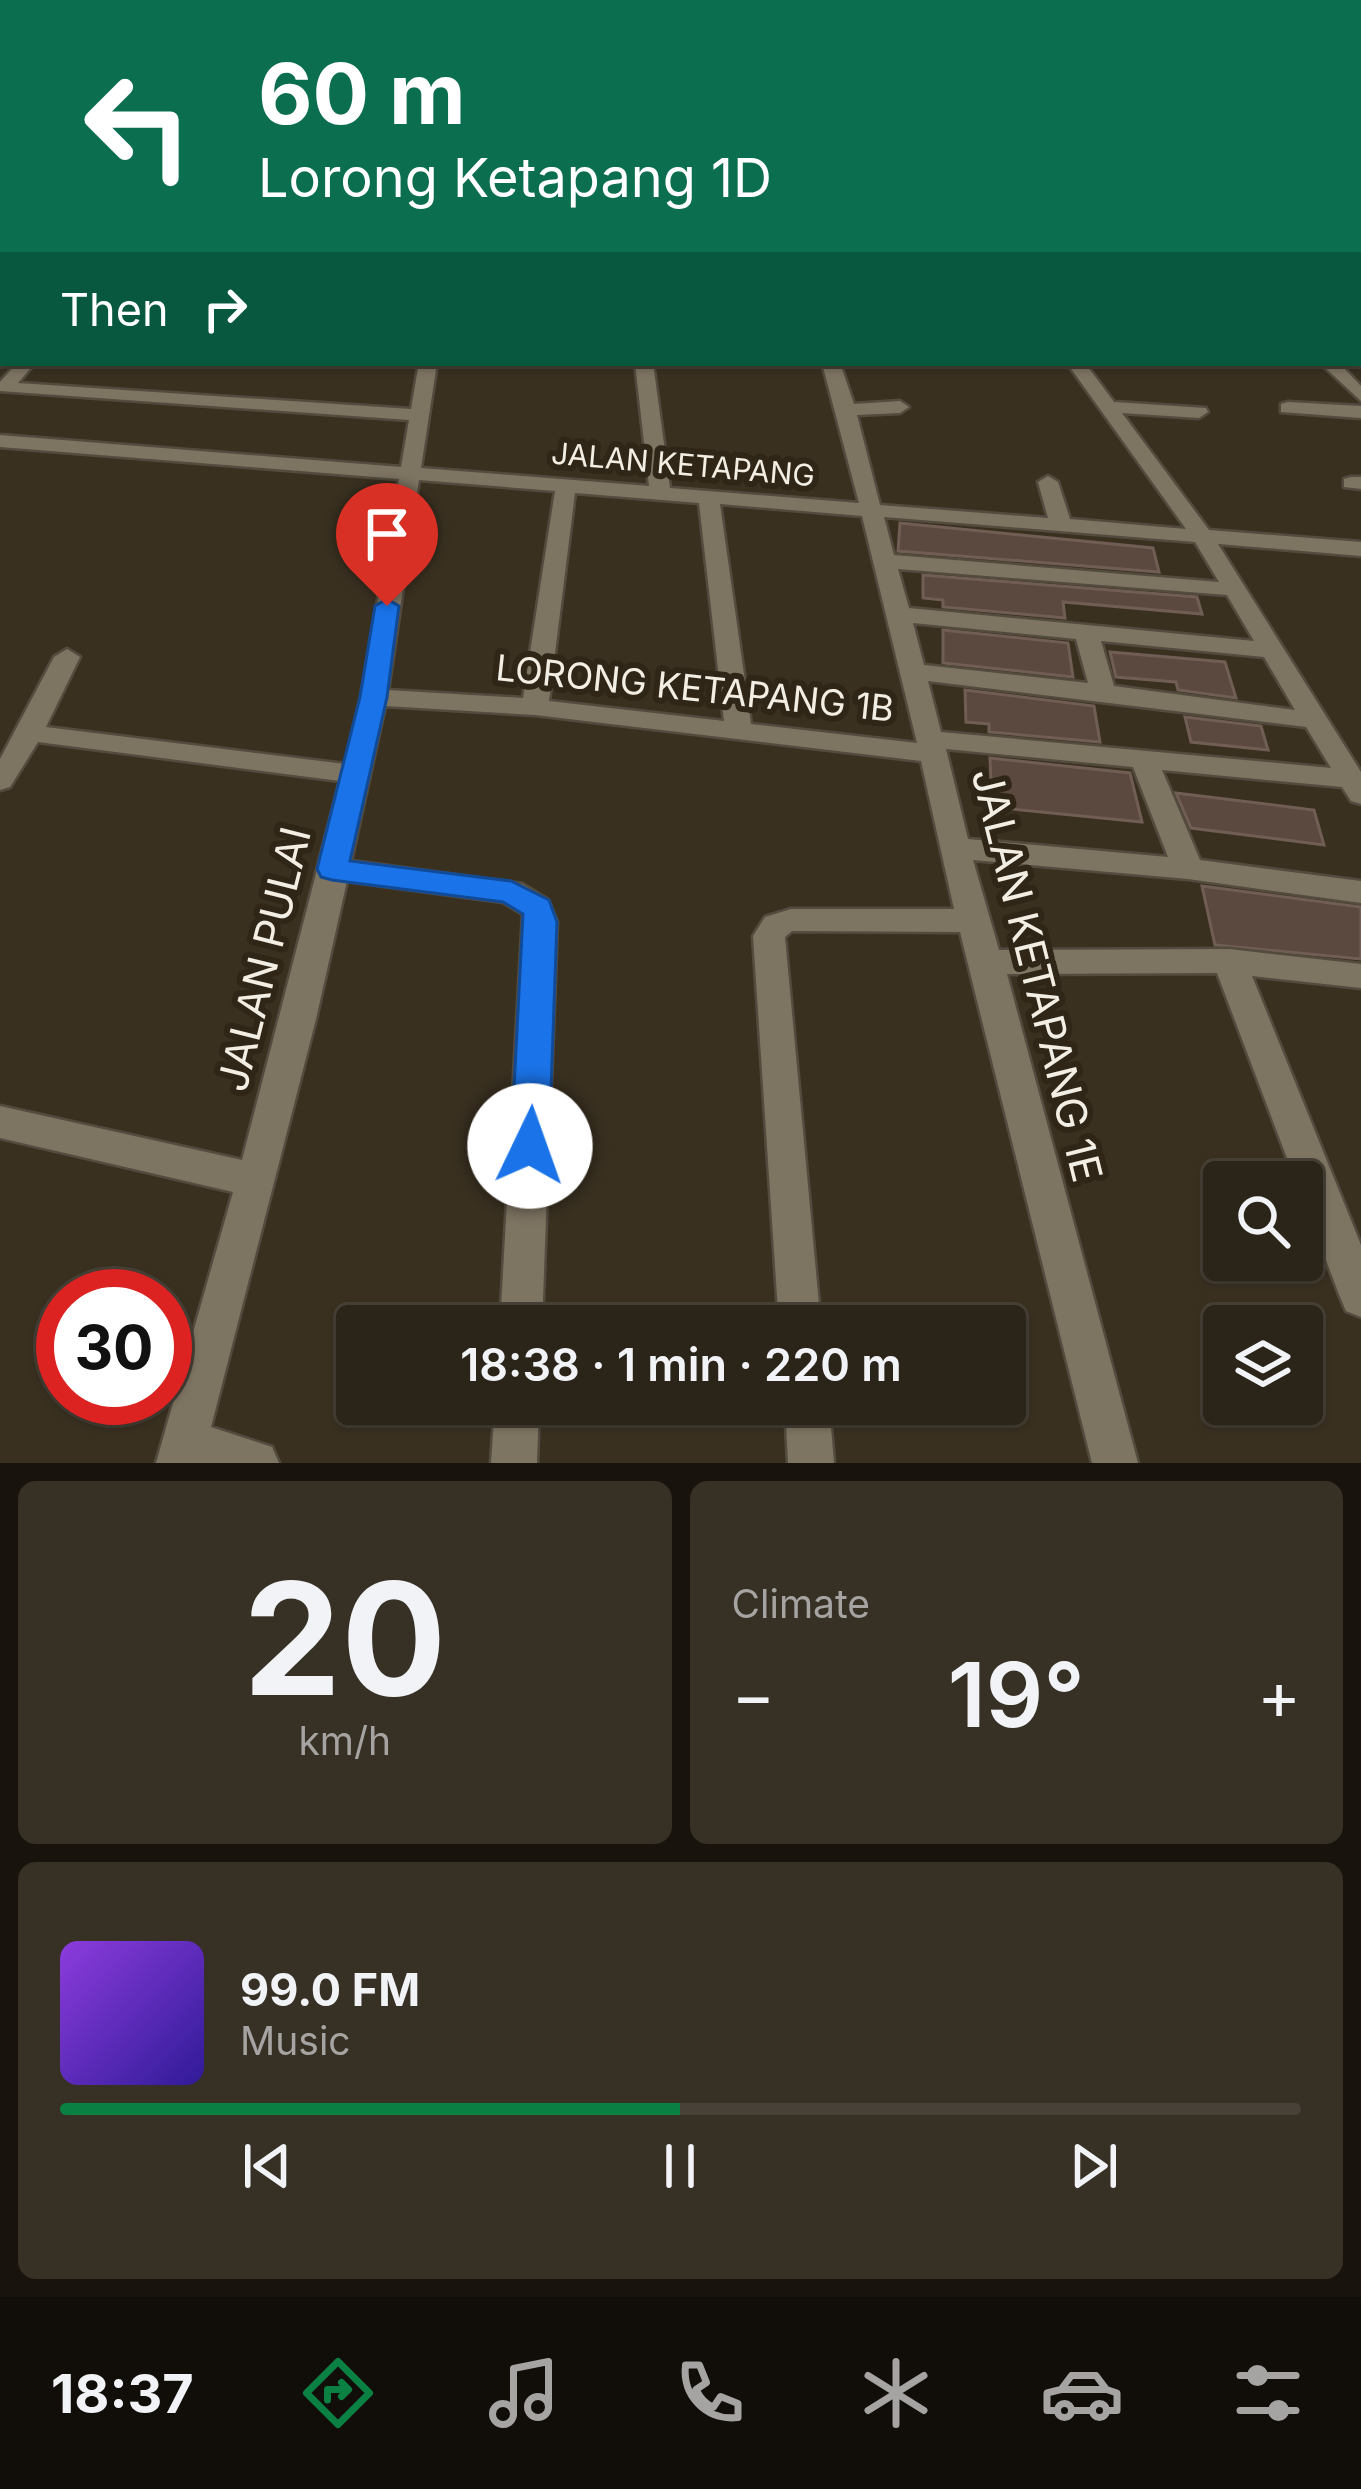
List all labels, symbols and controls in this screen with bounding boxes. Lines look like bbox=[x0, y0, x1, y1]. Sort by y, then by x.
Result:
text: 60 m bbox=[258, 43, 466, 144]
icon: left bbox=[60, 48, 216, 204]
text: Lorong Ketapang 1D bbox=[258, 145, 772, 210]
icon: right bbox=[192, 276, 258, 342]
text: Then bbox=[60, 282, 168, 337]
street label: JALAN KETAPANG bbox=[550, 435, 816, 493]
pin bbox=[336, 483, 438, 606]
icon: arrive bbox=[354, 501, 420, 567]
street label: LORONG KETAPANG 1B bbox=[494, 645, 896, 731]
street label: JALAN KETAPANG 1E bbox=[961, 763, 1114, 1187]
street label: JALAN PULAI bbox=[206, 822, 321, 1096]
position arrow bbox=[467, 1083, 593, 1209]
map controls bbox=[1203, 1161, 1323, 1425]
button: search bbox=[1203, 1161, 1323, 1281]
speed limit sign: 30 bbox=[36, 1269, 192, 1425]
button: layers bbox=[1203, 1305, 1323, 1425]
text: 18:38 · 1 min · 220 m bbox=[460, 1337, 902, 1392]
text: 20 bbox=[243, 1544, 446, 1733]
text: Climate bbox=[732, 1580, 870, 1627]
text: 19° bbox=[948, 1640, 1085, 1749]
text: − bbox=[732, 1655, 775, 1735]
text: + bbox=[1257, 1655, 1301, 1735]
text: km/h bbox=[298, 1717, 391, 1764]
text: 99.0 FM bbox=[240, 1962, 420, 2017]
text: Music bbox=[240, 2017, 351, 2064]
icon: previous bbox=[234, 2133, 300, 2199]
icon: pause bbox=[647, 2133, 713, 2199]
icon: next bbox=[1061, 2133, 1127, 2199]
icon: directions bbox=[296, 2351, 380, 2435]
icon: music bbox=[482, 2351, 566, 2435]
icon: phone bbox=[668, 2351, 752, 2435]
icon: climate bbox=[854, 2351, 938, 2435]
icon: car bbox=[1040, 2351, 1124, 2435]
icon: filters bbox=[1226, 2351, 1310, 2435]
text: 18:37 bbox=[51, 2361, 194, 2426]

